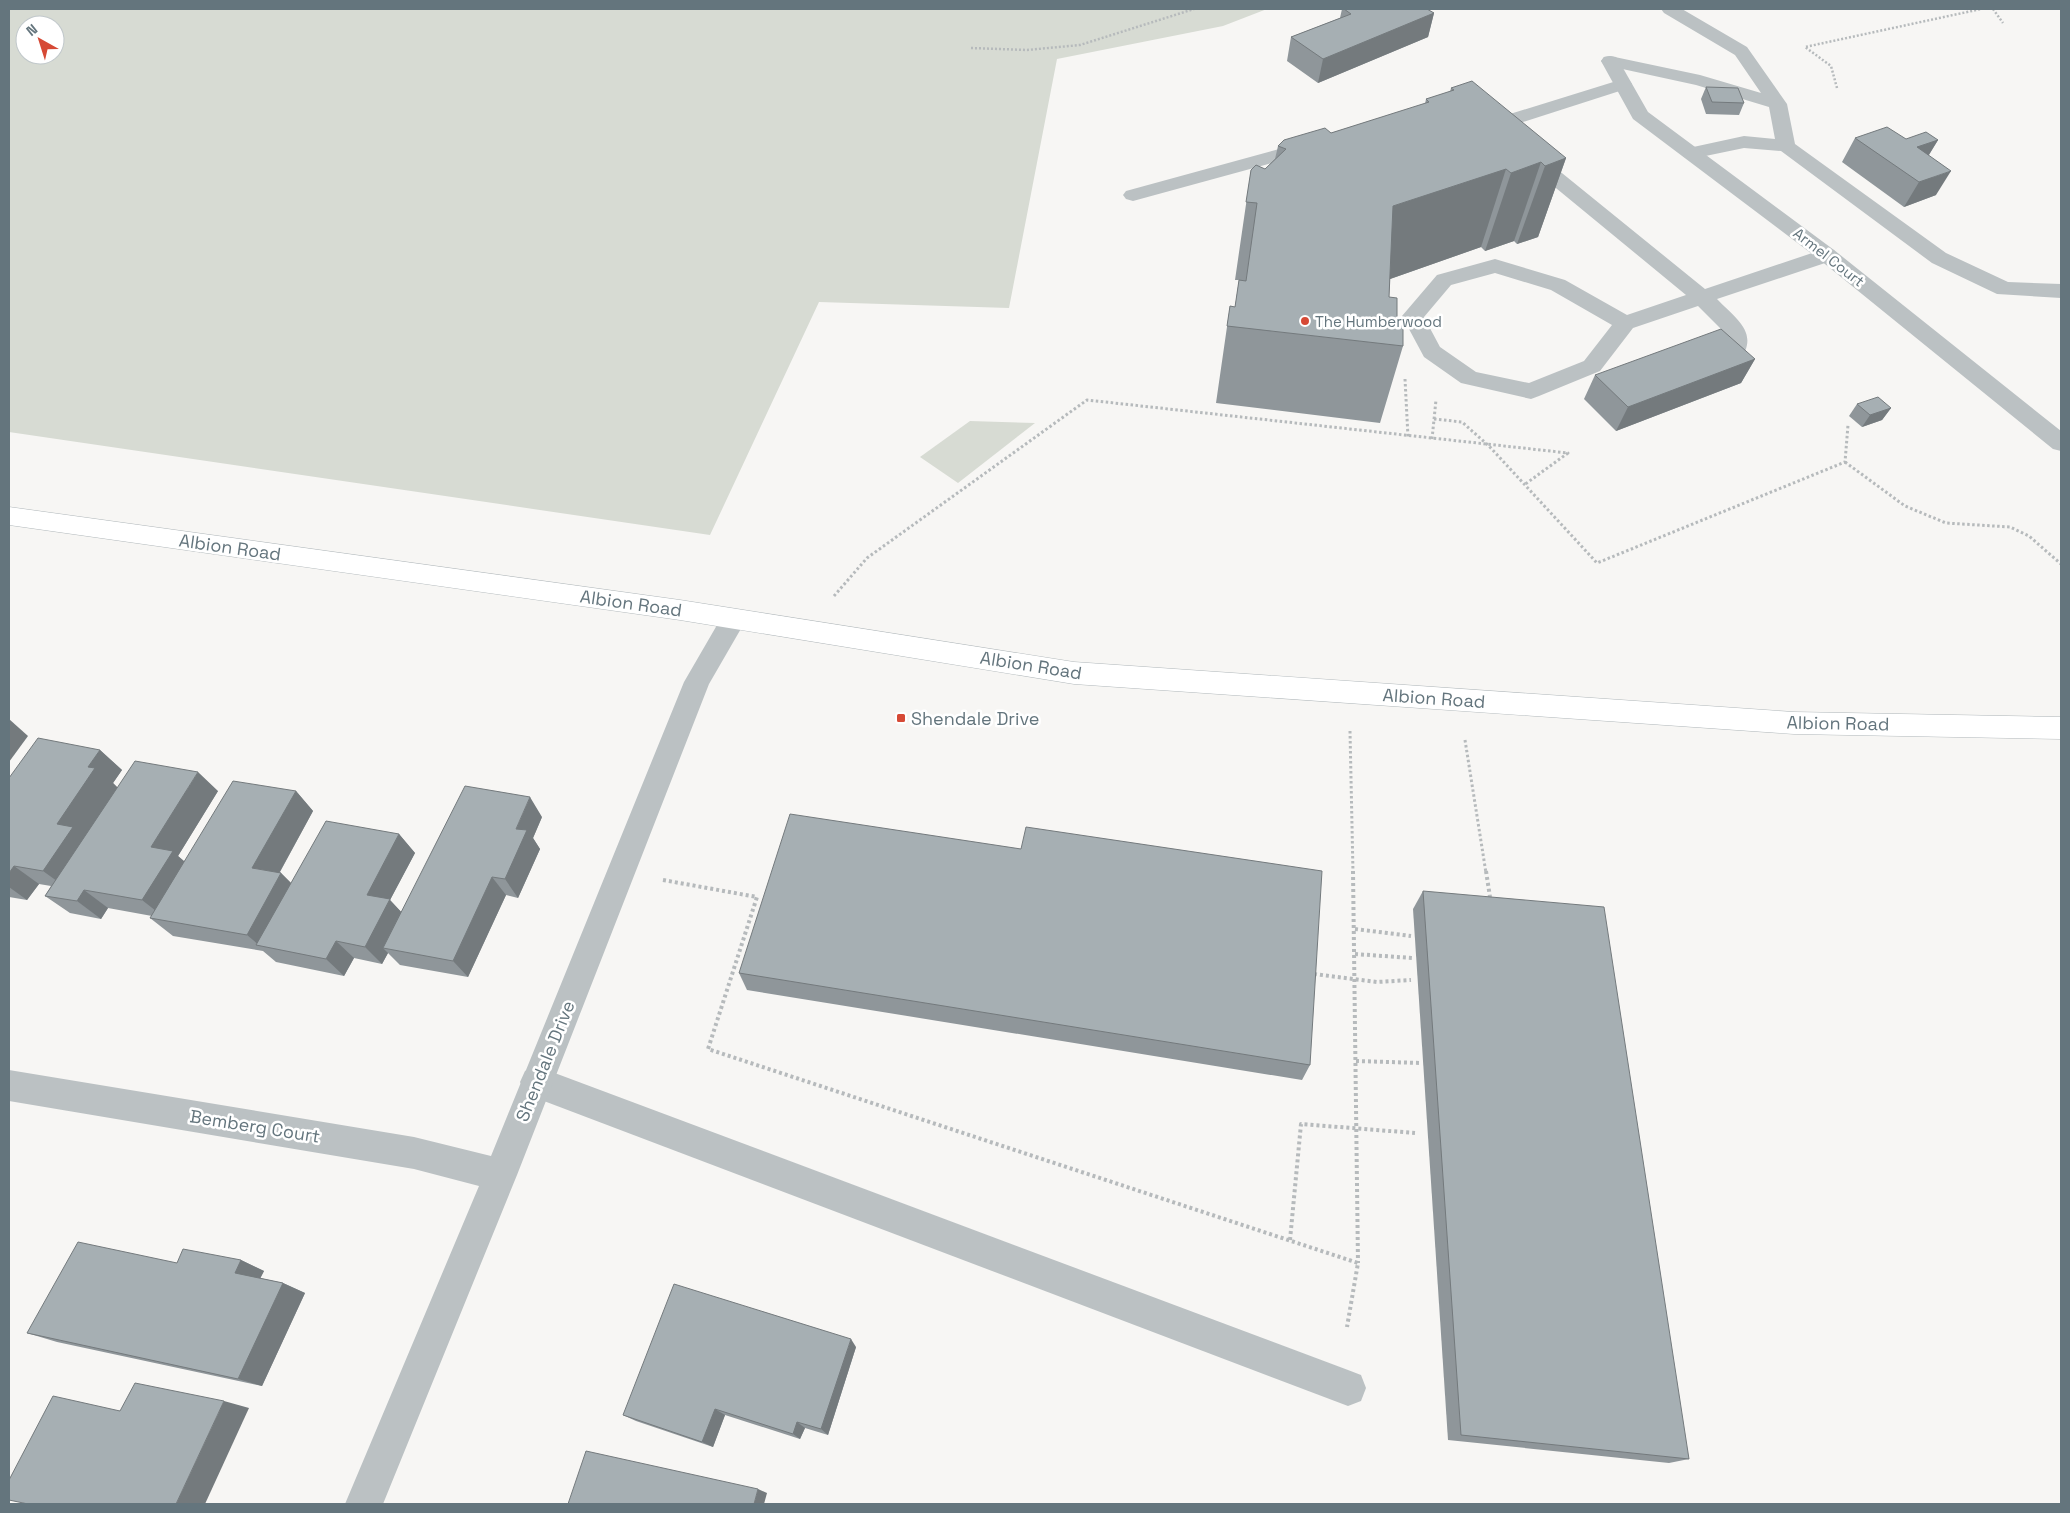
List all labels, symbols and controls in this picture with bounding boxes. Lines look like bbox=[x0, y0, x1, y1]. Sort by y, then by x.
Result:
north arrow bbox=[15, 15, 65, 65]
text: N bbox=[23, 20, 41, 40]
street label: Armel Court bbox=[1790, 223, 1868, 291]
place label: The Humberwood bbox=[1315, 312, 1442, 331]
marker: The Humberwood bbox=[1299, 315, 1311, 327]
street label: Albion Road bbox=[178, 528, 282, 566]
street label: Albion Road bbox=[579, 584, 683, 622]
street label: Albion Road bbox=[978, 646, 1084, 684]
street label: Albion Road bbox=[1382, 683, 1486, 713]
place label: Shendale Drive bbox=[911, 707, 1040, 730]
street label: Albion Road bbox=[1786, 711, 1890, 735]
marker: Shendale Drive bbox=[895, 712, 907, 724]
street label: Shendale Drive bbox=[510, 997, 580, 1125]
street label: Bemberg Court bbox=[188, 1104, 322, 1148]

